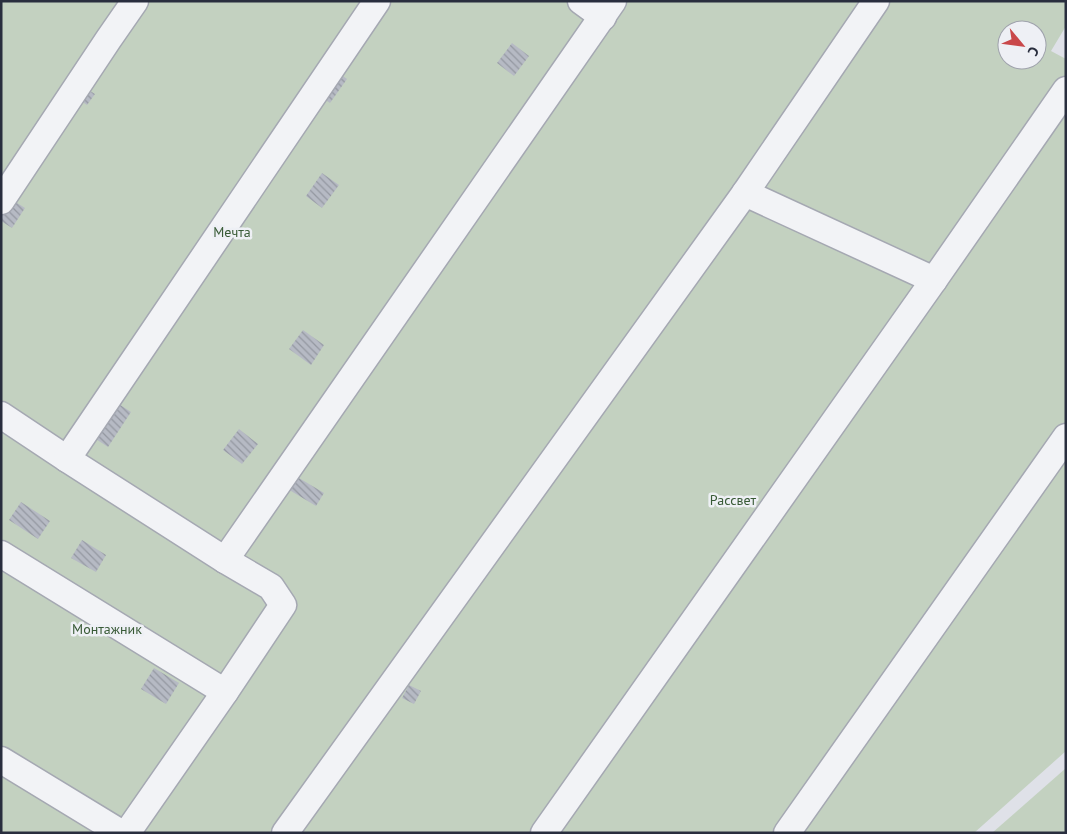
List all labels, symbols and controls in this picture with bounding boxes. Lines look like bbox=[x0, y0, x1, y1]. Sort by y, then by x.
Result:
north arrow bbox=[997, 20, 1047, 70]
text: С bbox=[1024, 44, 1043, 59]
park label: Мечта bbox=[213, 223, 251, 241]
park label: Рассвет bbox=[710, 491, 757, 509]
park label: Монтажник bbox=[72, 620, 142, 638]

